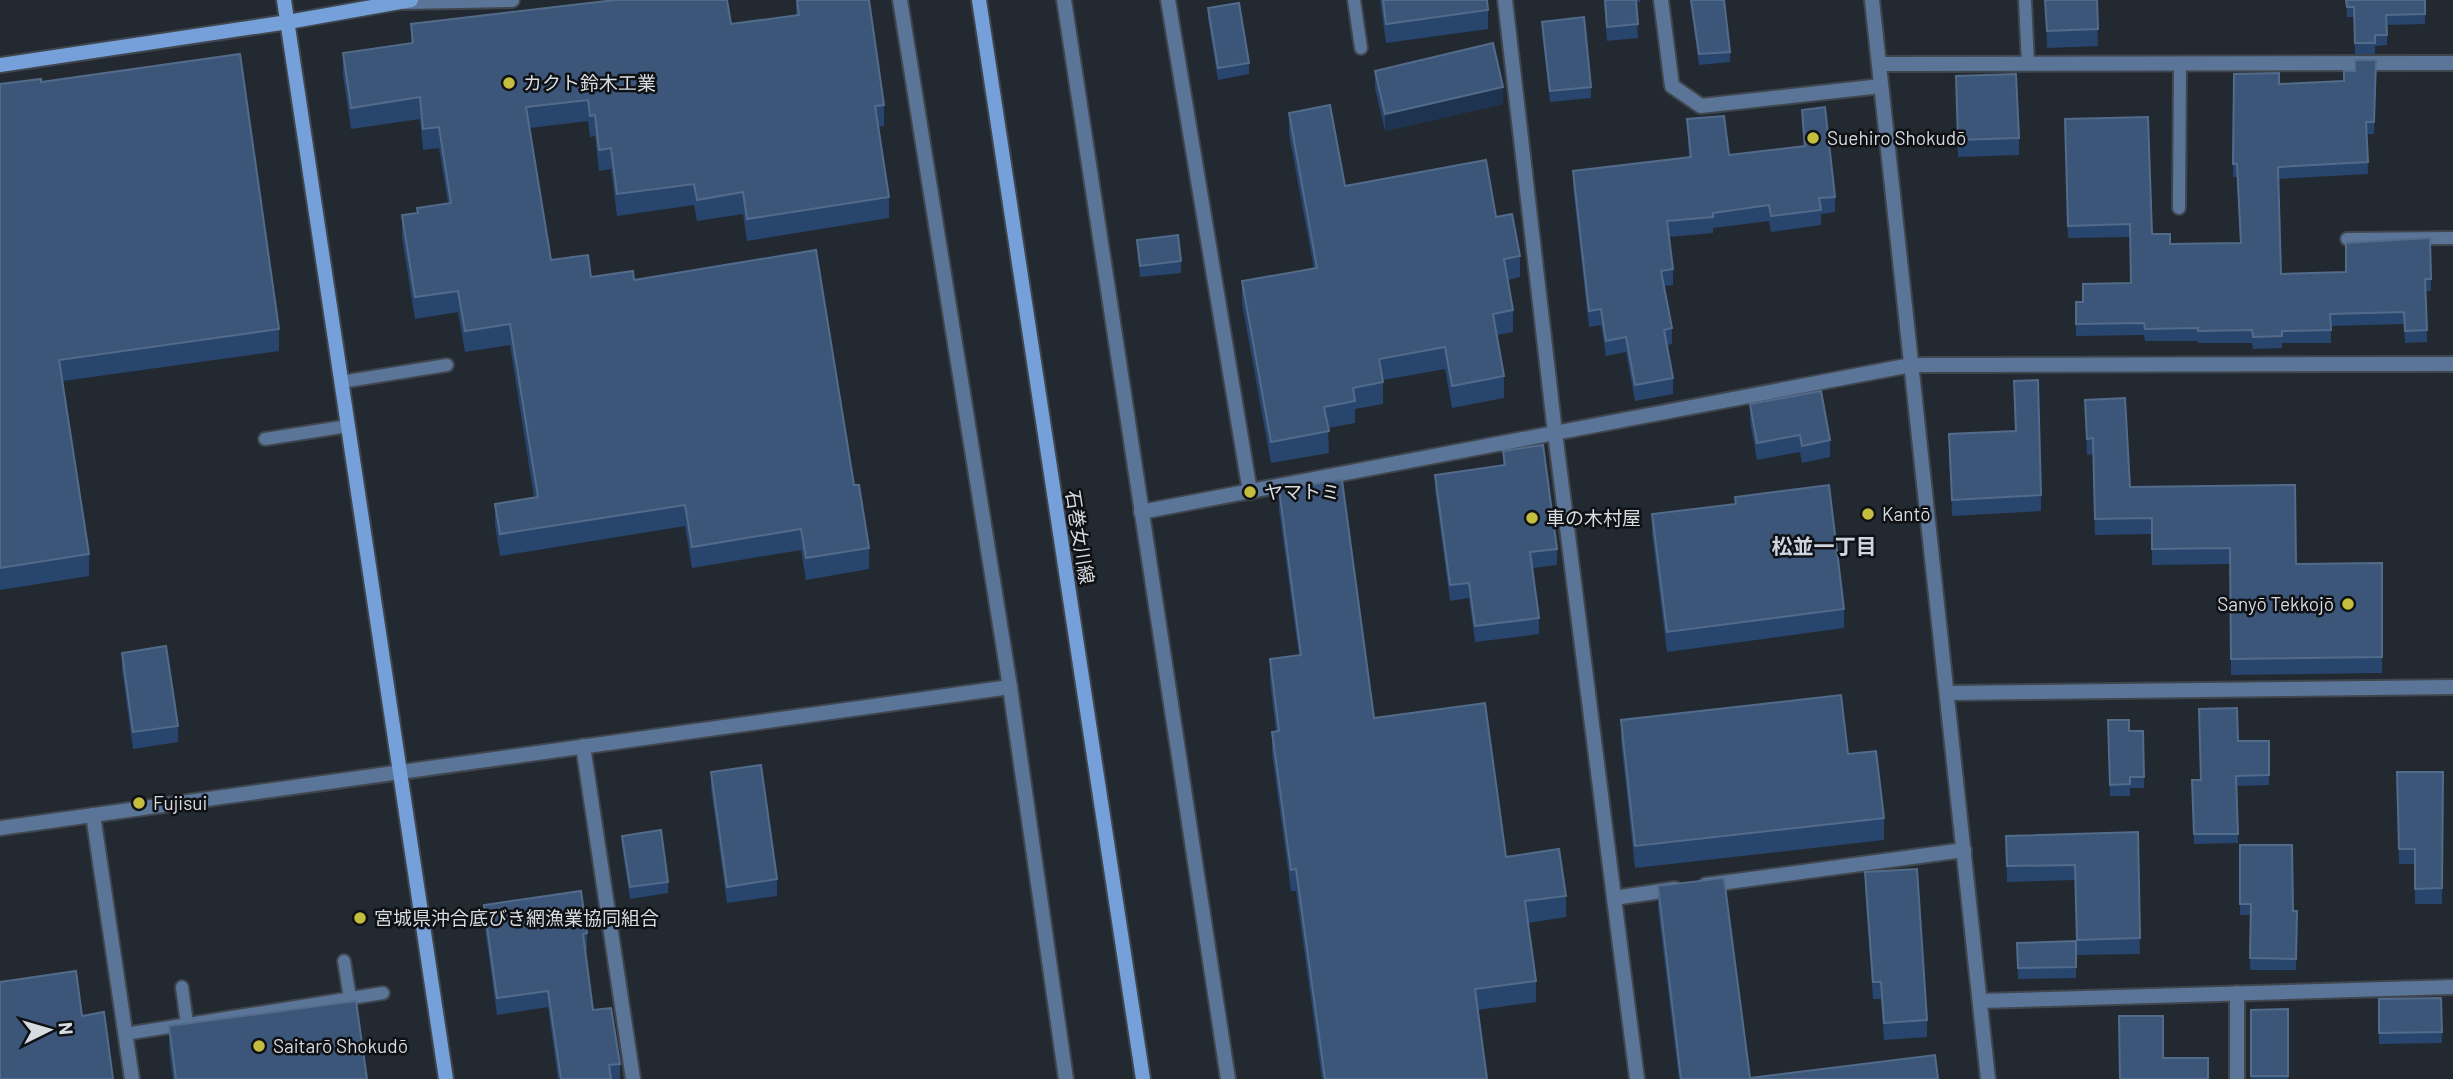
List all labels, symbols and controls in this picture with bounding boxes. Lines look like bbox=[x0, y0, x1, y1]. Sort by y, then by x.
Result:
place label: カクト鈴木工業 bbox=[523, 71, 656, 94]
marker: カクト鈴木工業 bbox=[501, 75, 517, 91]
place label: Suehiro Shokudō bbox=[1827, 126, 1966, 149]
marker: Suehiro Shokudō bbox=[1805, 130, 1821, 146]
place label: ヤマトミ bbox=[1264, 480, 1340, 503]
marker: ヤマトミ bbox=[1242, 484, 1258, 500]
street label: 石巻女川線 bbox=[1062, 488, 1099, 586]
place label: Kantō bbox=[1882, 502, 1930, 525]
place label: 車の木村屋 bbox=[1546, 506, 1641, 529]
marker: Kantō bbox=[1860, 506, 1876, 522]
marker: 車の木村屋 bbox=[1524, 510, 1540, 526]
district label: 松並一丁目 bbox=[1772, 533, 1877, 558]
place label: Sanyō Tekkojō bbox=[2217, 592, 2334, 615]
marker: Sanyō Tekkojō bbox=[2340, 596, 2356, 612]
place label: Fujisui bbox=[153, 791, 207, 814]
marker: Fujisui bbox=[131, 795, 147, 811]
place label: 宮城県沖合底びき網漁業協同組合 bbox=[374, 906, 659, 929]
marker: 宮城県沖合底びき網漁業協同組合 bbox=[352, 910, 368, 926]
north arrow bbox=[14, 995, 84, 1065]
text: N bbox=[54, 1021, 78, 1036]
place label: Saitarō Shokudō bbox=[273, 1034, 408, 1057]
marker: Saitarō Shokudō bbox=[251, 1038, 267, 1054]

